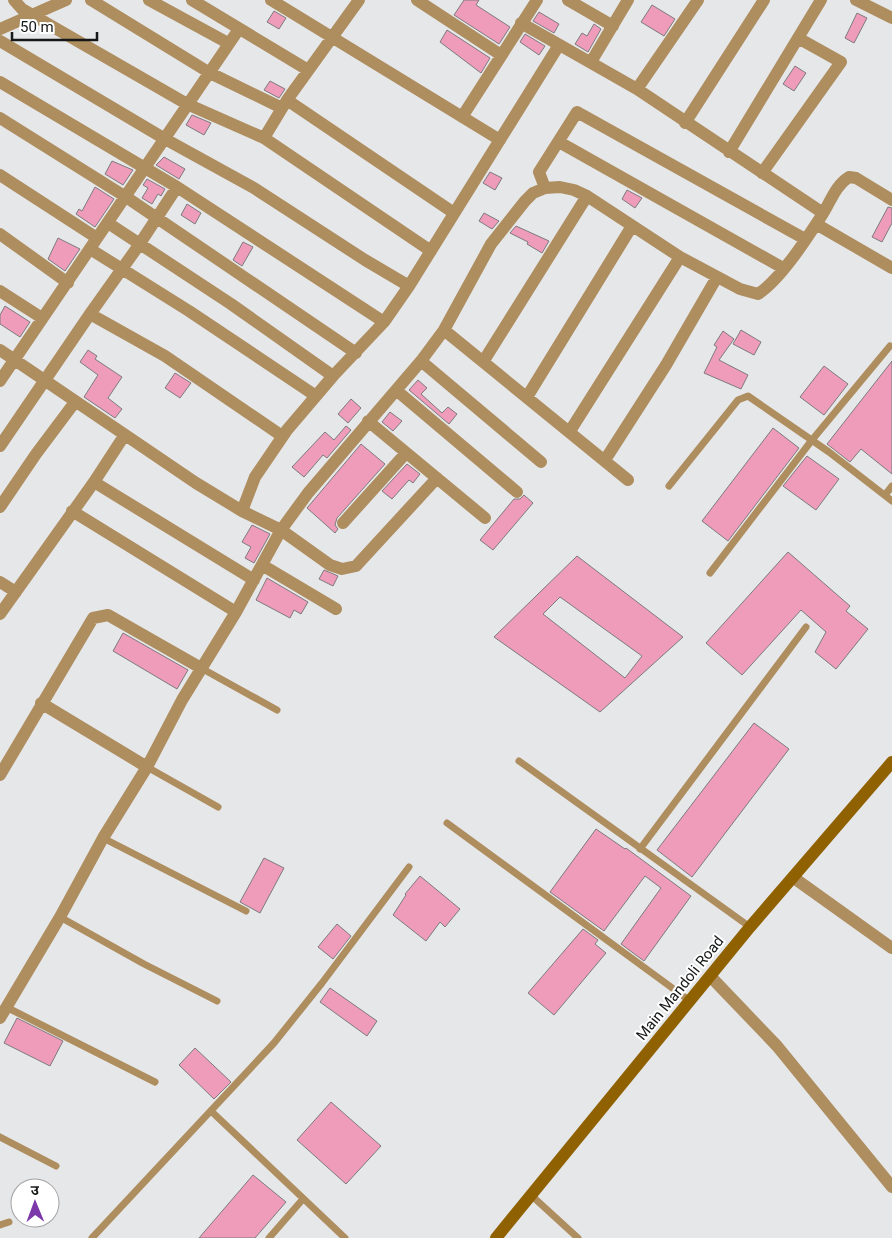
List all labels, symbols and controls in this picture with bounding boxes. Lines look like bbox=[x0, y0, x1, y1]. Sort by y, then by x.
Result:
scale bar bbox=[12, 10, 98, 42]
text: 50 m bbox=[20, 18, 54, 36]
street label: Main Mandoli Road bbox=[632, 932, 728, 1044]
north arrow bbox=[10, 1178, 60, 1228]
text: उ bbox=[31, 1182, 40, 1198]

